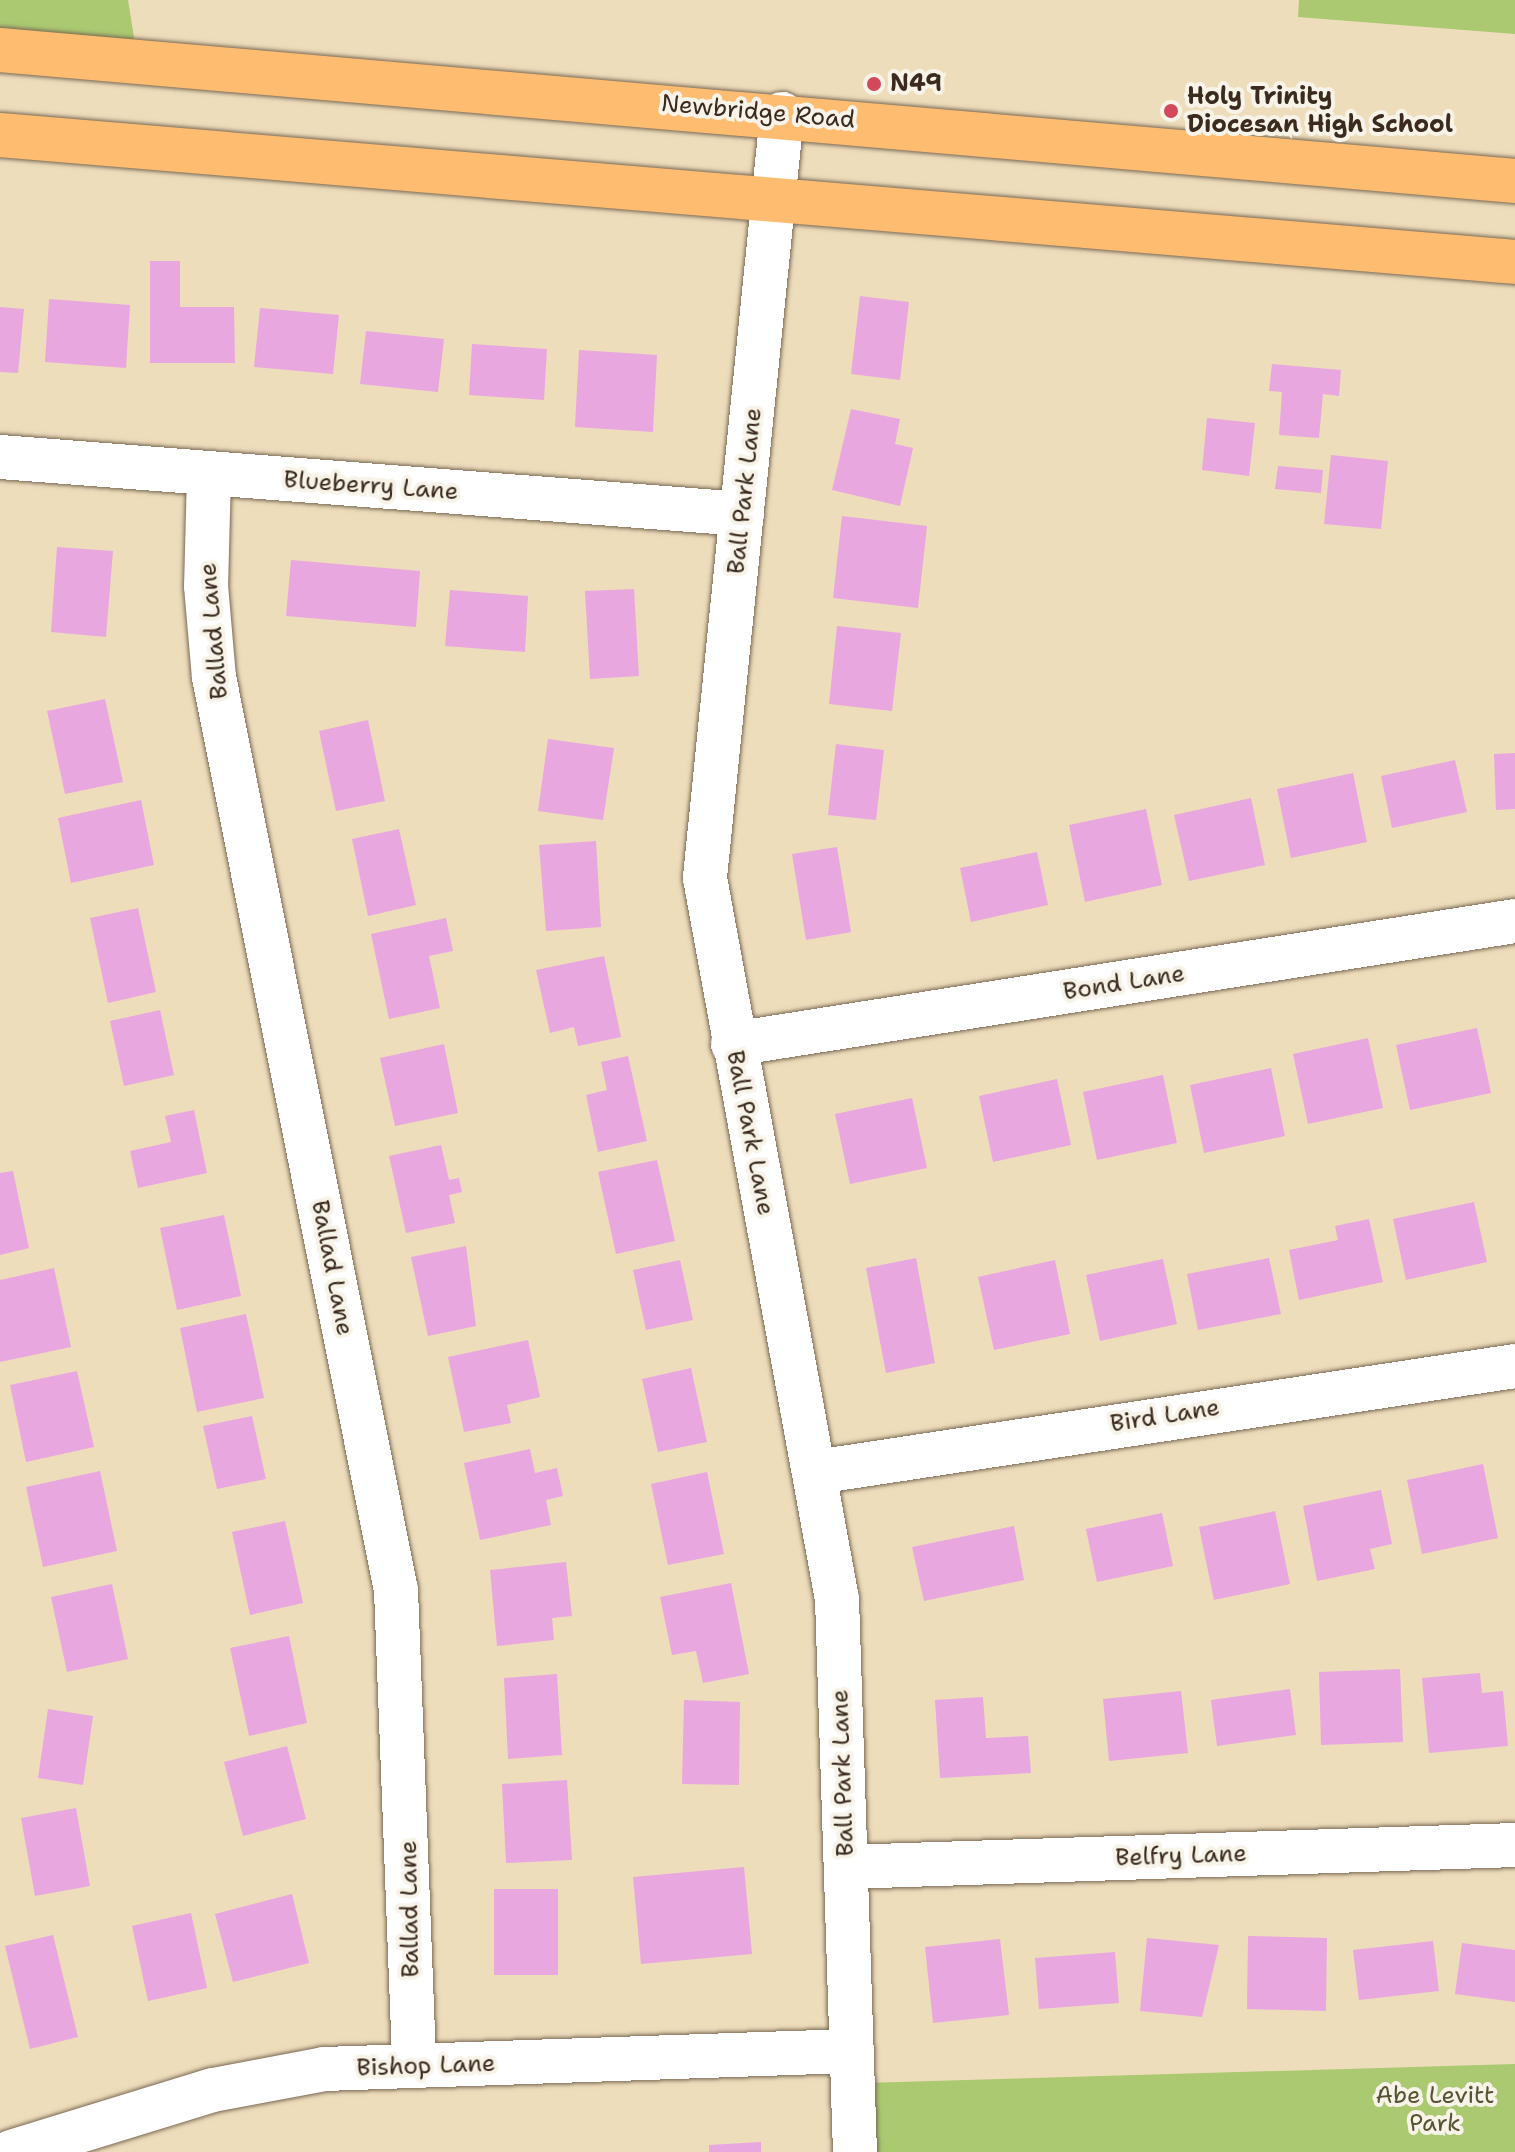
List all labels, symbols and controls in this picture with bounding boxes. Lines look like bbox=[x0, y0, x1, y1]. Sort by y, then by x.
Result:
place label: N49 bbox=[890, 70, 942, 98]
marker: N49 bbox=[865, 75, 883, 93]
place label: Holy Trinity Diocesan High School bbox=[1187, 83, 1453, 139]
street label: Newbridge Road bbox=[660, 89, 856, 135]
marker: Holy Trinity Diocesan High School bbox=[1162, 102, 1180, 120]
street label: Ball Park Lane bbox=[722, 406, 768, 576]
street label: Blueberry Lane bbox=[283, 466, 459, 506]
street label: Ballad Lane bbox=[194, 561, 234, 701]
street label: Bond Lane bbox=[1061, 959, 1187, 1007]
street label: Ball Park Lane bbox=[720, 1048, 780, 1218]
street label: Ballad Lane bbox=[305, 1198, 359, 1338]
street label: Bird Lane bbox=[1108, 1393, 1222, 1439]
street label: Ball Park Lane bbox=[826, 1689, 860, 1857]
street label: Belfry Lane bbox=[1115, 1839, 1247, 1873]
street label: Ballad Lane bbox=[394, 1840, 426, 1978]
street label: Bishop Lane bbox=[356, 2049, 496, 2083]
park label: Abe Levitt Park bbox=[1376, 2082, 1494, 2138]

